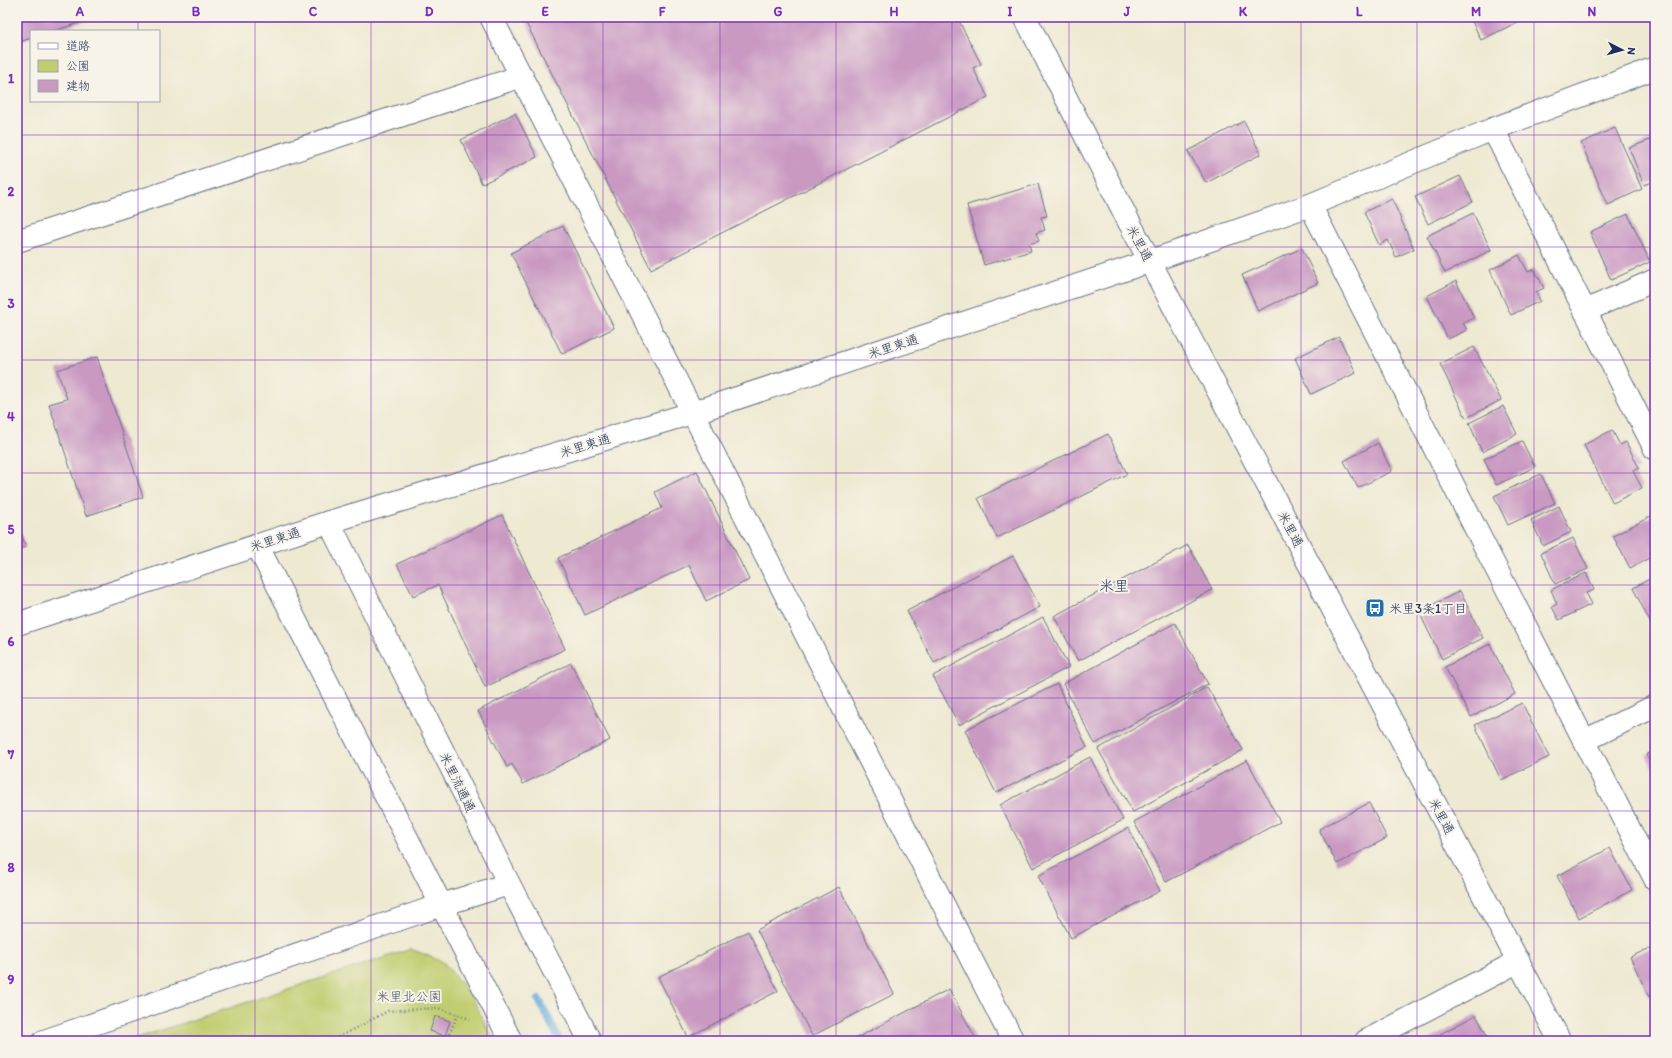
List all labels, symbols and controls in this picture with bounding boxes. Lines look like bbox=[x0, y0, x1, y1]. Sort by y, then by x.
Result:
text: A bbox=[75, 4, 85, 19]
text: B bbox=[192, 4, 201, 19]
text: C bbox=[309, 4, 318, 19]
text: D bbox=[425, 4, 434, 19]
text: E bbox=[541, 4, 549, 19]
text: F bbox=[659, 4, 666, 19]
text: G bbox=[774, 4, 783, 19]
text: H bbox=[890, 4, 899, 19]
text: I bbox=[1008, 4, 1013, 19]
text: J bbox=[1123, 4, 1131, 19]
text: K bbox=[1239, 4, 1248, 19]
text: L bbox=[1356, 4, 1363, 19]
text: M bbox=[1471, 4, 1481, 19]
text: N bbox=[1588, 4, 1597, 19]
legend bbox=[30, 30, 160, 102]
north arrow bbox=[1602, 30, 1642, 70]
text: 道路 bbox=[66, 39, 90, 53]
text: N bbox=[1625, 47, 1638, 55]
text: 公園 bbox=[66, 59, 90, 73]
text: 1 bbox=[8, 71, 14, 86]
text: 建物 bbox=[66, 79, 90, 93]
text: 2 bbox=[8, 184, 15, 199]
street label: 米里通 bbox=[1124, 223, 1156, 264]
text: 3 bbox=[7, 296, 15, 311]
street label: 米里東通 bbox=[866, 331, 920, 362]
text: 4 bbox=[7, 409, 15, 424]
street label: 米里東通 bbox=[558, 431, 612, 460]
street label: 米里通 bbox=[1275, 508, 1306, 550]
text: 5 bbox=[8, 522, 15, 537]
street label: 米里東通 bbox=[248, 524, 302, 555]
district label: 米里 bbox=[1099, 577, 1129, 595]
bus stop icon: 米里3条1丁目 bbox=[1364, 597, 1386, 619]
place label: 米里3条1丁目 bbox=[1389, 601, 1467, 616]
text: 6 bbox=[8, 634, 15, 649]
text: 7 bbox=[7, 747, 15, 762]
street label: 米里流通通 bbox=[437, 750, 479, 815]
street label: 米里通 bbox=[1426, 795, 1457, 837]
text: 8 bbox=[7, 860, 15, 875]
text: 9 bbox=[8, 972, 15, 987]
park label: 米里北公園 bbox=[376, 989, 442, 1004]

